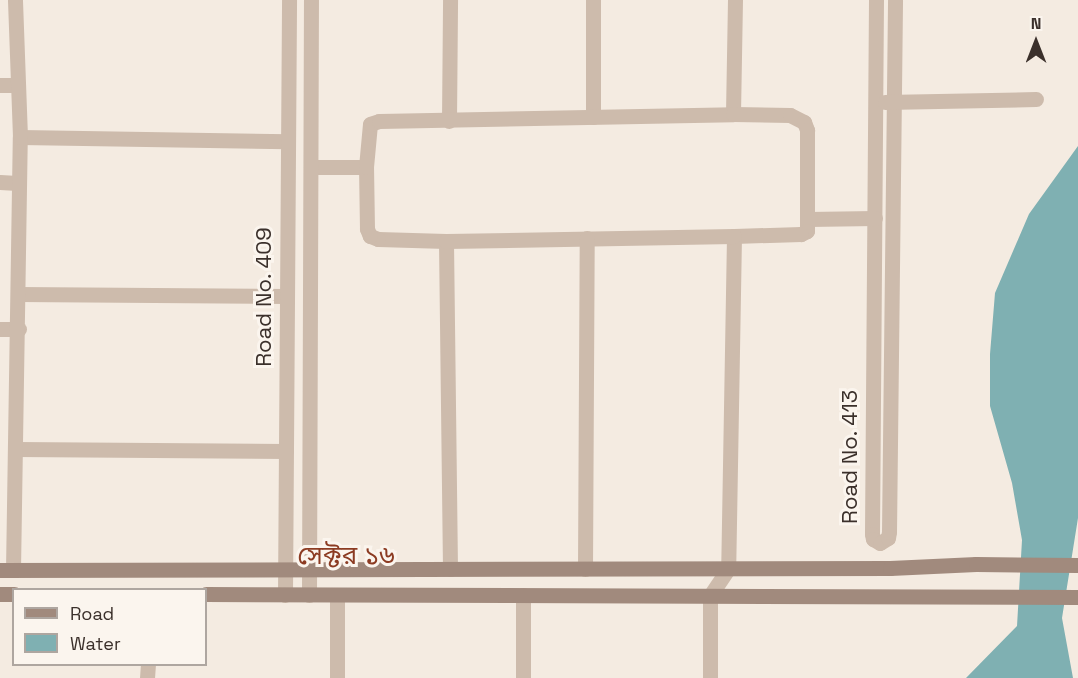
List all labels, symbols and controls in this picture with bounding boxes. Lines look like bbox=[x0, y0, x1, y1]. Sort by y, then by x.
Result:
north arrow bbox=[1006, 12, 1066, 72]
text: N bbox=[1031, 13, 1041, 34]
street label: Road No. 409 bbox=[251, 227, 277, 367]
street label: Road No. 413 bbox=[837, 390, 863, 524]
district label: সেক্টর ১৬ bbox=[297, 540, 395, 572]
legend bbox=[12, 588, 207, 666]
text: Road bbox=[70, 602, 114, 625]
text: Water bbox=[70, 632, 121, 655]

